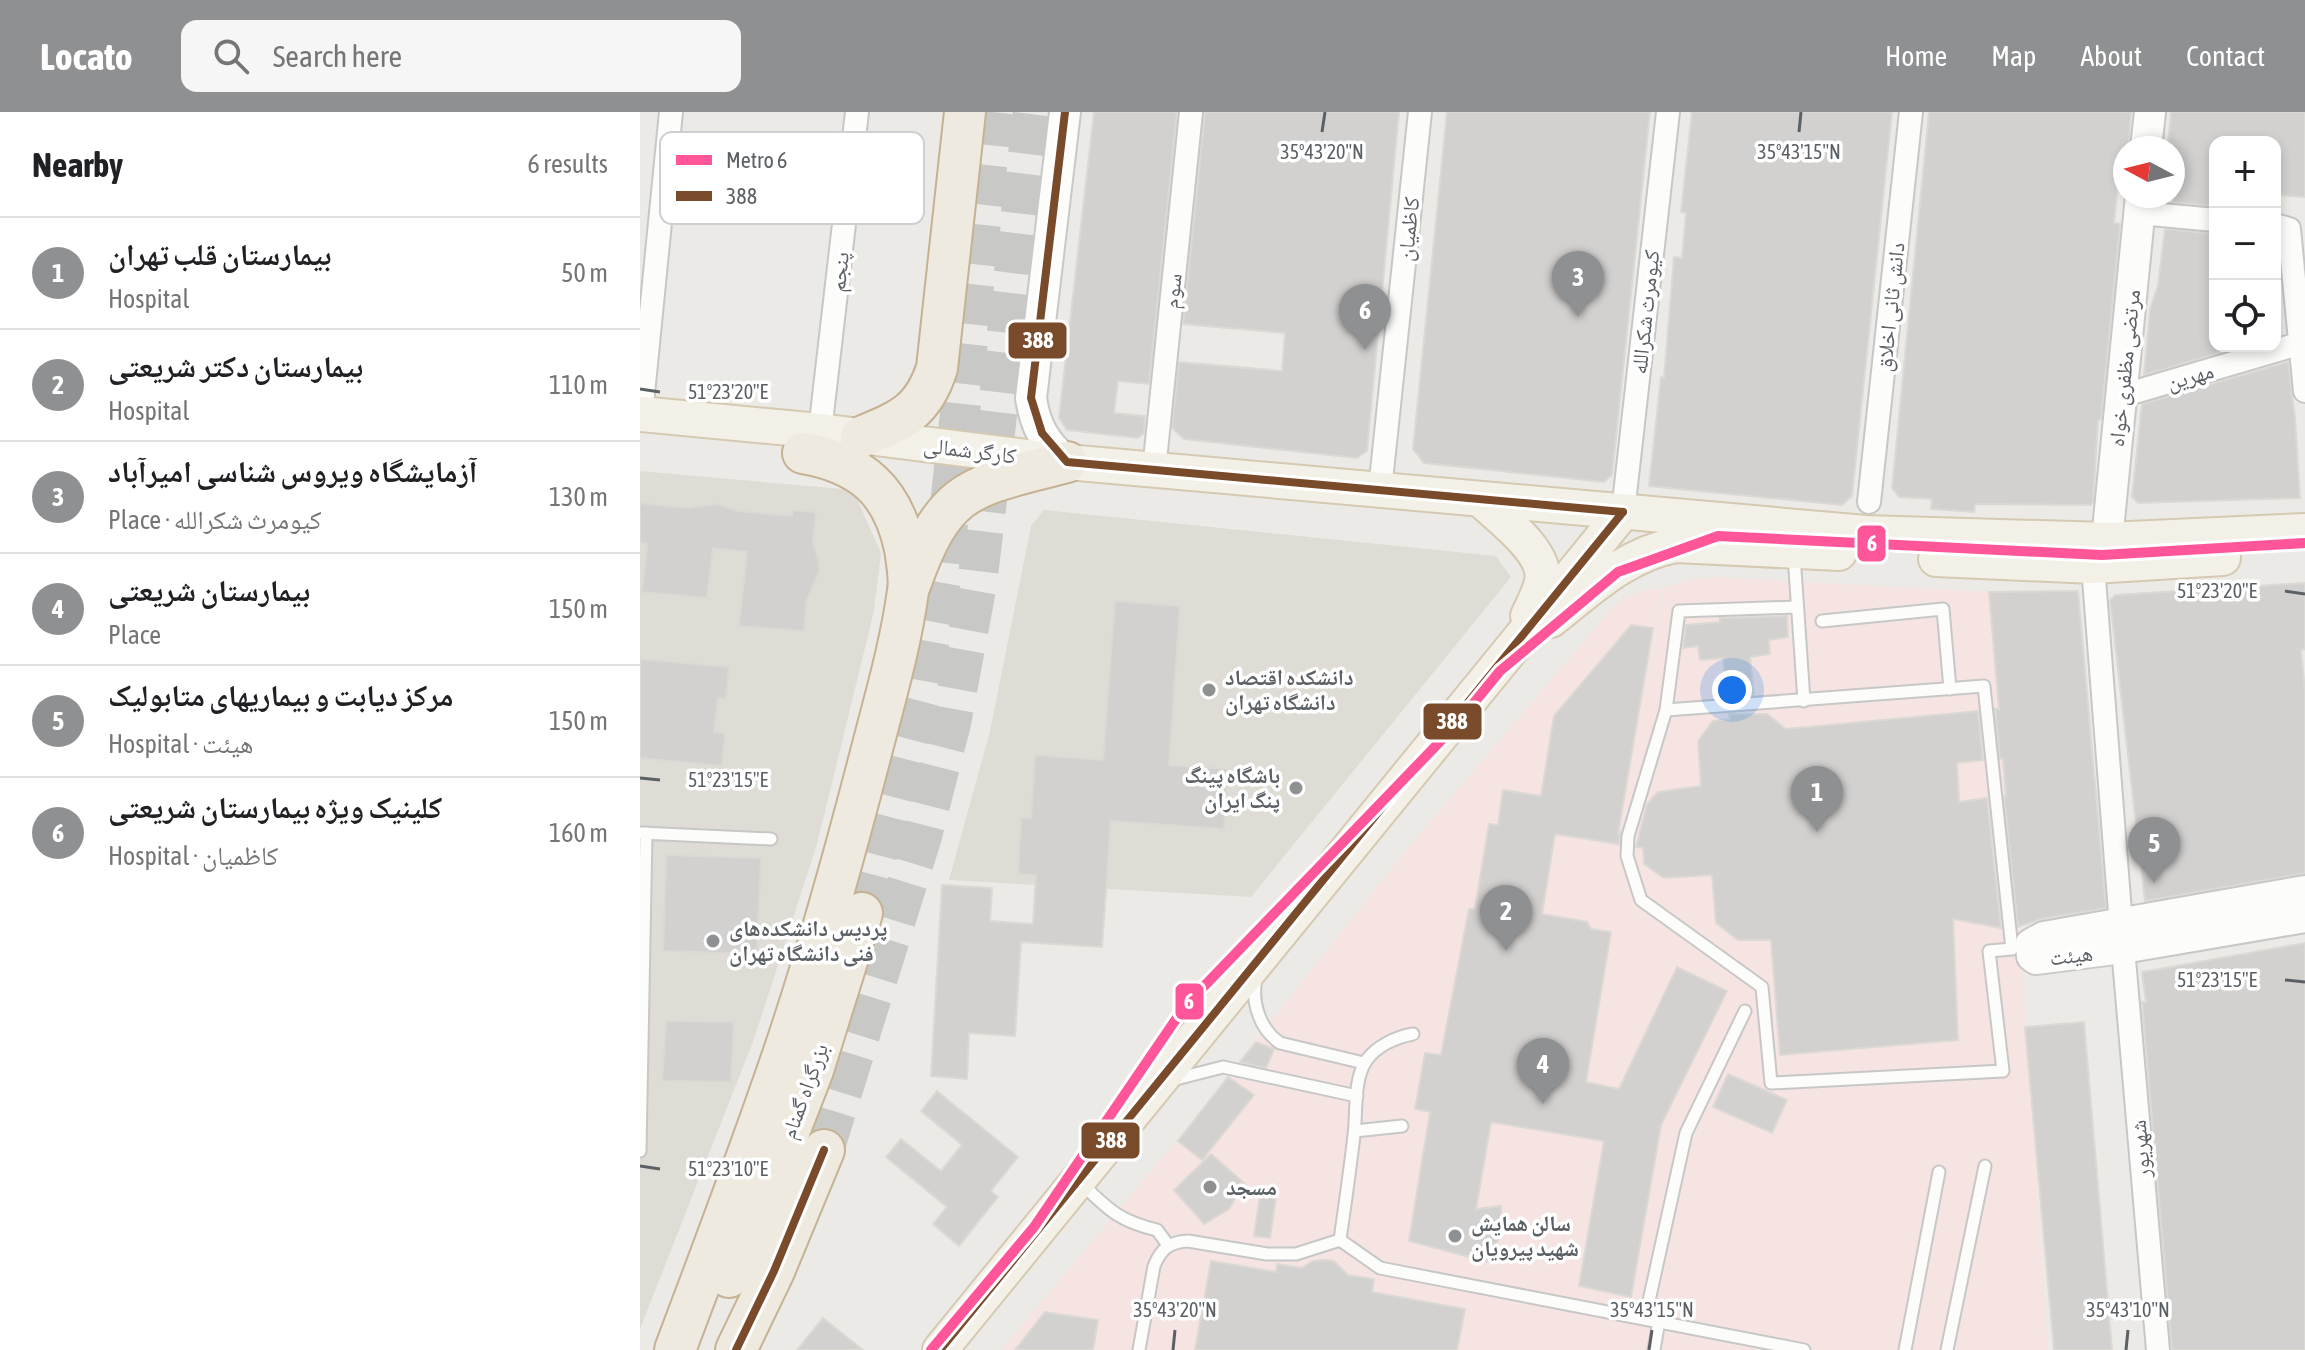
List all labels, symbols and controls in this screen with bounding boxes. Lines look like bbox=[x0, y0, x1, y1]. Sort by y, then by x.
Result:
search box bbox=[181, 20, 741, 92]
icon: search bbox=[209, 34, 253, 78]
text: Locato bbox=[40, 35, 133, 78]
text: Search here bbox=[273, 39, 402, 73]
text: Home bbox=[1885, 40, 1947, 72]
text: Map bbox=[1991, 40, 2036, 72]
text: About bbox=[2080, 40, 2142, 72]
text: Contact bbox=[2186, 40, 2265, 72]
legend bbox=[660, 132, 924, 224]
north arrow bbox=[2113, 136, 2185, 208]
map controls bbox=[2209, 136, 2281, 352]
button: + bbox=[2209, 136, 2281, 208]
text: 35°43'20"N bbox=[1280, 140, 1364, 163]
text: 35°43'15"N bbox=[1757, 140, 1841, 163]
text: Nearby bbox=[32, 145, 123, 184]
text: Metro 6 bbox=[726, 147, 787, 173]
text: 6 results bbox=[527, 149, 608, 179]
text: 388 bbox=[726, 183, 757, 209]
street label: کاظمیان bbox=[1392, 195, 1425, 263]
button: − bbox=[2209, 208, 2281, 280]
text: بیمارستان قلب تهران bbox=[108, 237, 332, 271]
street label: دانش ثانی اخلاق bbox=[1870, 241, 1911, 373]
street label: کیومرث شکرالله bbox=[1626, 248, 1664, 376]
street label: پنجم bbox=[824, 251, 856, 294]
pin: 3 bbox=[1552, 251, 1604, 317]
text: 1 bbox=[52, 258, 64, 288]
text: 50 m bbox=[561, 258, 608, 288]
street label: سوم bbox=[1157, 272, 1189, 310]
button: locate bbox=[2209, 280, 2281, 352]
text: Hospital bbox=[108, 284, 189, 314]
pin: 6 bbox=[1339, 284, 1391, 350]
street label: مرتضی مظفری خواه bbox=[2103, 288, 2146, 448]
line badge: 388 bbox=[1007, 321, 1068, 360]
text: 388 bbox=[1022, 327, 1054, 353]
text: بیمارستان دکتر شریعتی bbox=[108, 349, 363, 383]
street label: مهرین bbox=[2163, 357, 2217, 396]
text: 2 bbox=[52, 370, 64, 400]
text: 110 m bbox=[549, 370, 608, 400]
text: 51°23'20"E bbox=[688, 380, 769, 403]
text: Hospital bbox=[108, 396, 189, 426]
street label: کارگر شمالی bbox=[922, 431, 1018, 470]
text: آزمایشگاه ویروس شناسی امیرآباد bbox=[108, 454, 477, 488]
text: 3 bbox=[52, 482, 64, 512]
text: 130 m bbox=[549, 482, 608, 512]
text: Place · کیومرث شکرالله bbox=[108, 505, 322, 535]
line badge: 6 bbox=[1856, 524, 1887, 563]
text: 6 bbox=[1867, 530, 1877, 556]
text: بیمارستان شریعتی bbox=[108, 573, 310, 607]
text: 51°23'20"E bbox=[2177, 579, 2258, 602]
text: 4 bbox=[52, 594, 64, 624]
text: 150 m bbox=[549, 594, 608, 624]
text: Place bbox=[108, 620, 161, 650]
place label: دانشکده اقتصاد دانشگاه تهران bbox=[1225, 664, 1354, 716]
your location bbox=[1712, 670, 1752, 710]
text: مرکز دیابت و بیماریهای متابولیک bbox=[108, 678, 453, 712]
marker: دانشکده اقتصاد دانشگاه تهران bbox=[1200, 681, 1218, 699]
line badge: 388 bbox=[1422, 702, 1483, 741]
text: 5 bbox=[52, 706, 64, 736]
text: 150 m bbox=[549, 706, 608, 736]
text: 388 bbox=[1436, 708, 1468, 734]
text: Hospital · هیئت bbox=[108, 729, 253, 759]
place label: باشگاه پینگ پنگ ایران bbox=[1184, 762, 1280, 814]
pin: 1 bbox=[1791, 766, 1843, 832]
text: 51°23'15"E bbox=[688, 768, 769, 791]
marker: باشگاه پینگ پنگ ایران bbox=[1287, 779, 1305, 797]
text: کلینیک ویژه بیمارستان شریعتی bbox=[108, 790, 442, 824]
pin: 5 bbox=[2128, 817, 2180, 883]
text: 6 bbox=[52, 818, 64, 848]
text: 160 m bbox=[549, 818, 608, 848]
text: Hospital · کاظمیان bbox=[108, 841, 278, 871]
pin: 2 bbox=[1480, 885, 1532, 951]
place label: پردیس دانشکده‌های فنی دانشگاه تهران bbox=[729, 915, 887, 967]
marker: پردیس دانشکده‌های فنی دانشگاه تهران bbox=[704, 932, 722, 950]
street label: هیئت bbox=[2048, 939, 2094, 971]
text: 51°23'15"E bbox=[2177, 968, 2258, 991]
line badge: 6 bbox=[1174, 982, 1205, 1021]
text: 6 bbox=[1184, 988, 1194, 1014]
pin: 4 bbox=[1517, 1038, 1569, 1104]
street label: بزرگراه گمنام bbox=[775, 1040, 835, 1143]
street label: شهریور bbox=[2125, 1119, 2156, 1180]
line badge: 388 bbox=[1080, 1121, 1141, 1160]
text: 388 bbox=[1095, 1127, 1127, 1153]
text: 51°23'10"E bbox=[688, 1157, 769, 1180]
place label: مسجد bbox=[1226, 1174, 1277, 1200]
marker: مسجد bbox=[1201, 1178, 1219, 1196]
place label: سالن همایش شهید پیرویان bbox=[1471, 1210, 1579, 1262]
marker: سالن همایش شهید پیرویان bbox=[1446, 1227, 1464, 1245]
text: 35°43'20"N bbox=[1133, 1298, 1217, 1321]
text: 35°43'15"N bbox=[1610, 1298, 1694, 1321]
text: 35°43'10"N bbox=[2086, 1298, 2170, 1321]

